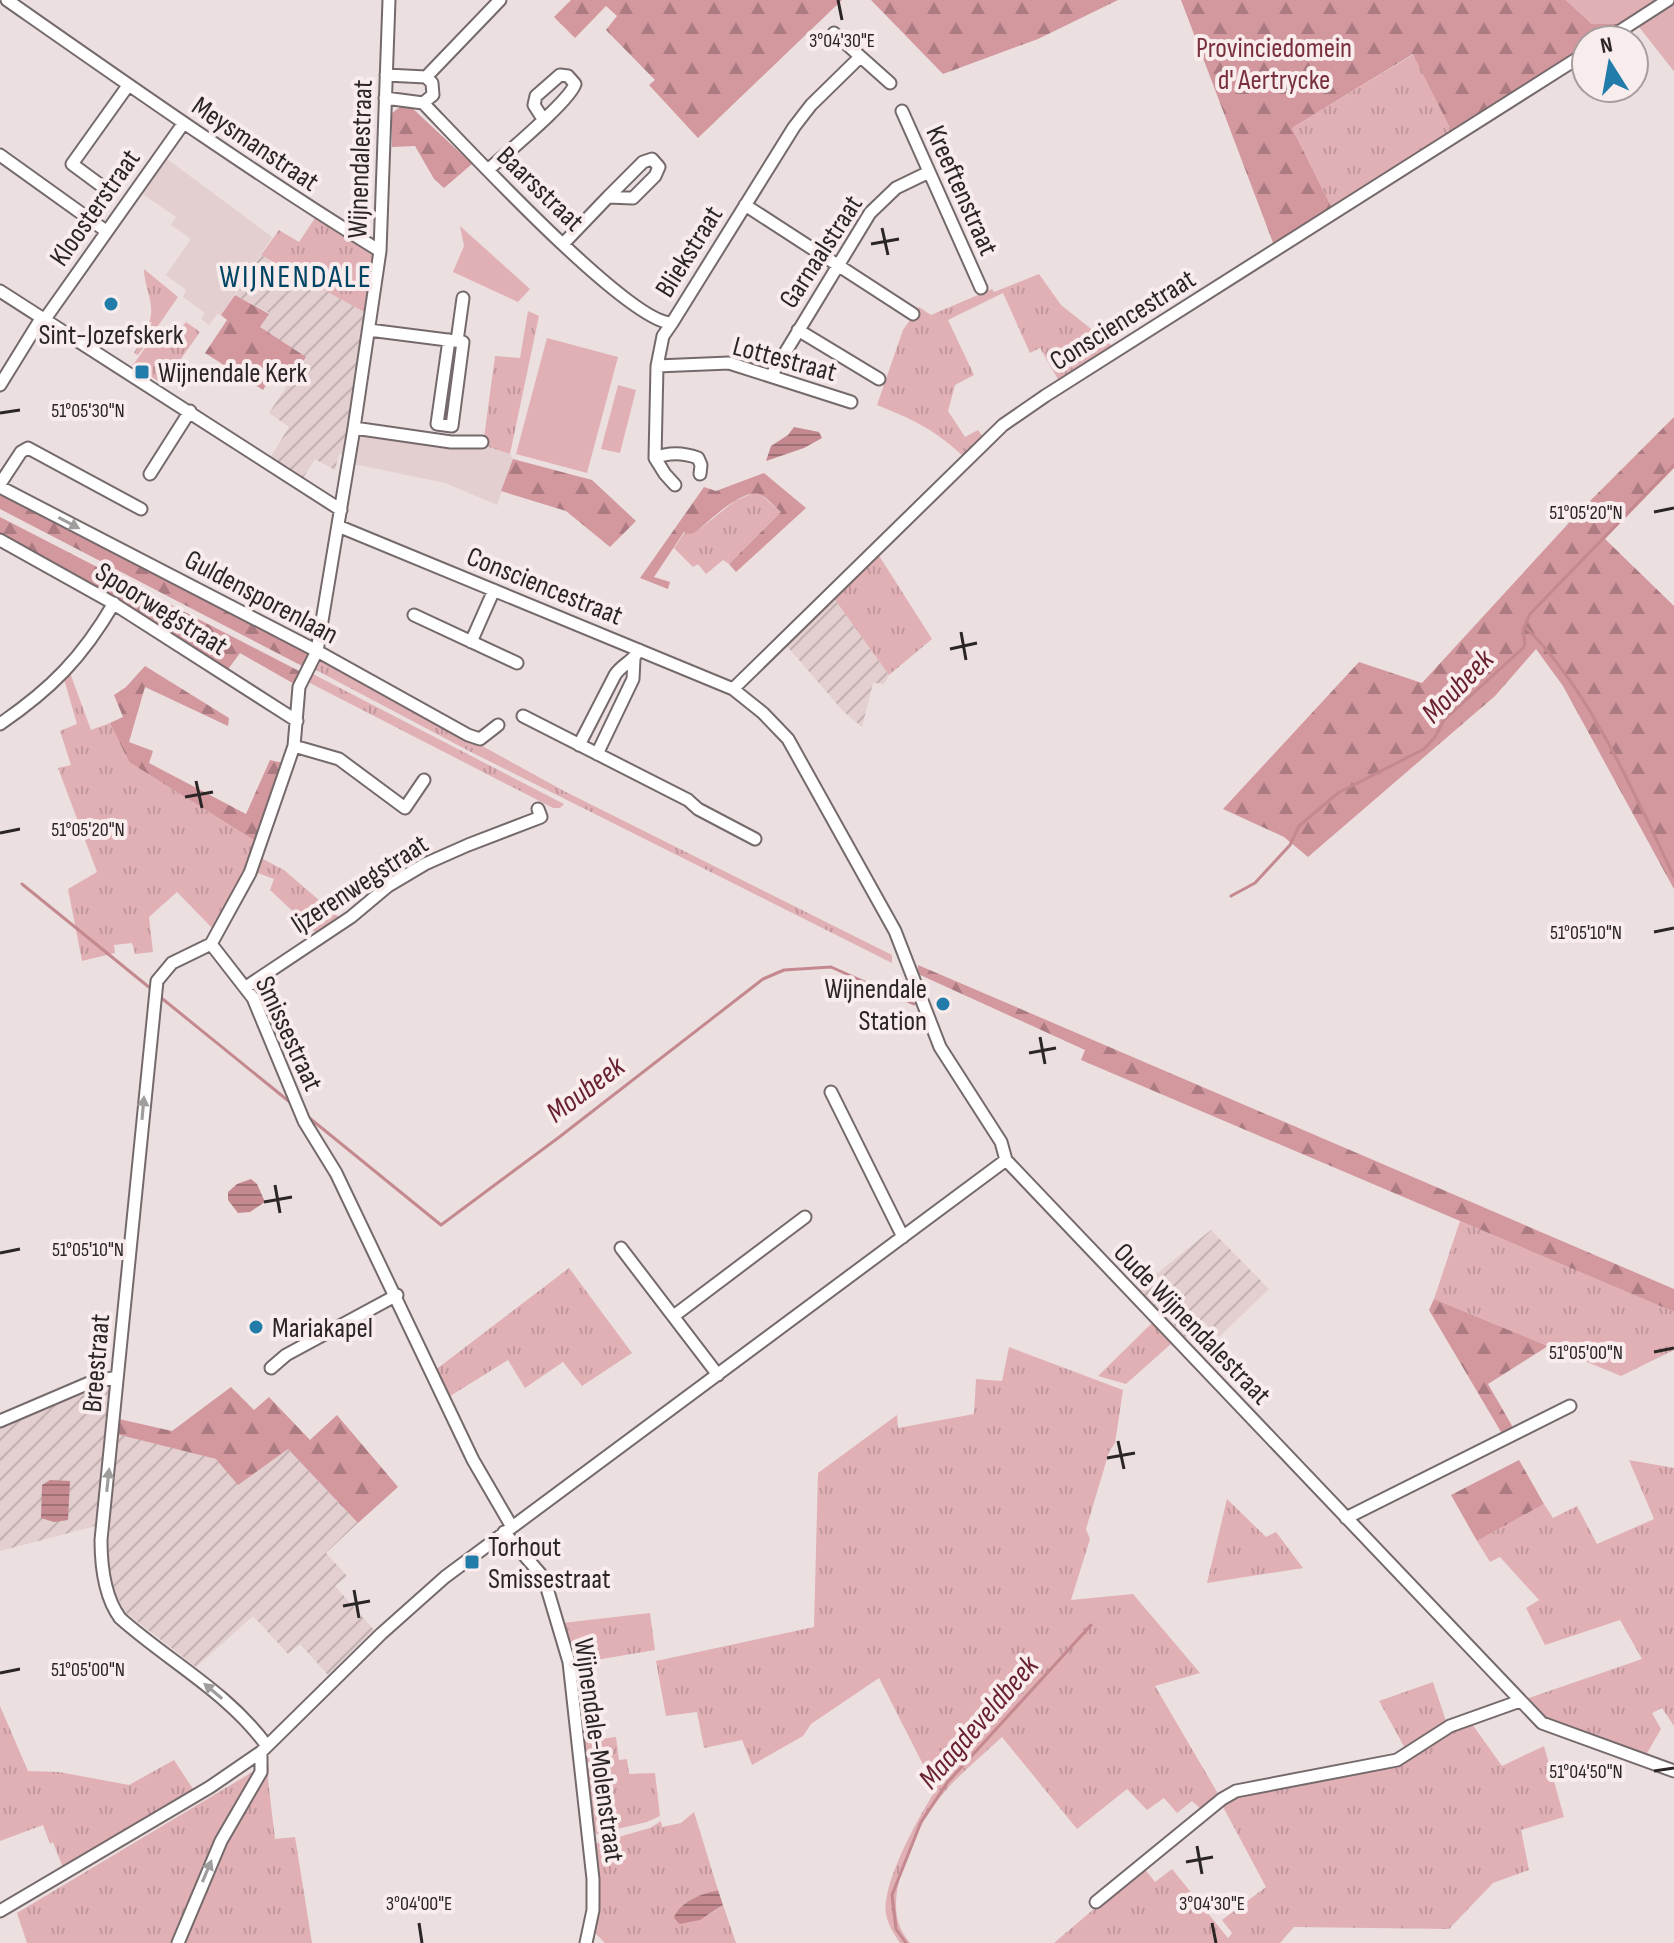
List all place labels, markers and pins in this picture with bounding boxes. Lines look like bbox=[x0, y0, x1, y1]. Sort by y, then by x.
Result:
marker: Sint-Jozefskerk bbox=[102, 295, 120, 313]
place label: Sint-Jozefskerk bbox=[38, 319, 184, 352]
place label: Wijnendale Kerk bbox=[158, 357, 308, 390]
marker: Wijnendale Kerk bbox=[133, 363, 151, 381]
place label: Wijnendale Station bbox=[824, 973, 927, 1038]
marker: Wijnendale Station bbox=[934, 995, 952, 1013]
place label: Mariakapel bbox=[272, 1312, 373, 1345]
marker: Mariakapel bbox=[247, 1318, 265, 1336]
place label: Torhout Smissestraat bbox=[488, 1531, 611, 1596]
marker: Torhout Smissestraat bbox=[463, 1553, 481, 1571]

